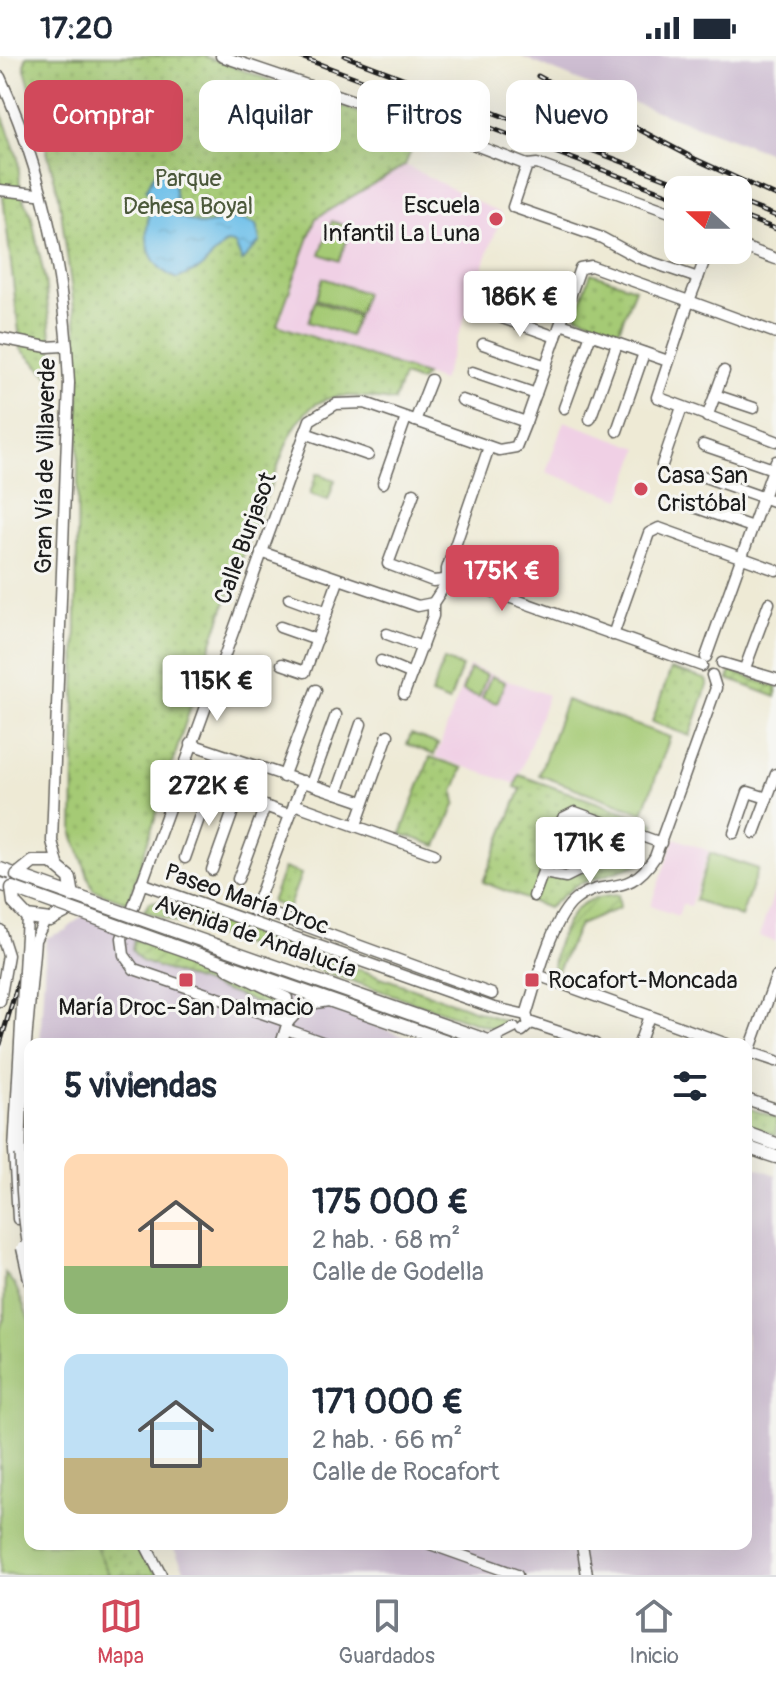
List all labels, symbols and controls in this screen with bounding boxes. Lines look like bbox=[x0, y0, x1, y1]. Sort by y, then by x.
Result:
text: 17:20 bbox=[40, 10, 113, 47]
chip: Comprar bbox=[24, 80, 183, 152]
chip: Alquilar bbox=[199, 80, 341, 152]
chip: Filtros bbox=[357, 80, 490, 152]
chip: Nuevo bbox=[506, 80, 637, 152]
park label: Parque Dehesa Boyal bbox=[123, 164, 253, 221]
north arrow bbox=[664, 176, 752, 264]
map controls bbox=[664, 176, 752, 264]
place label: Escuela Infantil La Luna bbox=[322, 191, 480, 248]
marker: Escuela Infantil La Luna bbox=[487, 210, 505, 228]
pin: 186K € bbox=[455, 271, 585, 339]
text: 186K € bbox=[482, 281, 558, 313]
street label: Gran Vía de Villaverde bbox=[29, 358, 62, 574]
place label: Casa San Cristóbal bbox=[657, 461, 748, 518]
street label: Calle Burjasot bbox=[208, 468, 283, 608]
marker: Casa San Cristóbal bbox=[632, 480, 650, 498]
pin: 175K € bbox=[437, 545, 567, 613]
text: 175K € bbox=[464, 555, 540, 587]
pin: 115K € bbox=[152, 655, 282, 723]
text: 115K € bbox=[181, 665, 253, 697]
pin: 272K € bbox=[144, 760, 274, 828]
text: 272K € bbox=[168, 770, 250, 802]
pin: 171K € bbox=[525, 817, 655, 885]
text: 171K € bbox=[554, 827, 626, 859]
street label: Paseo María Droc bbox=[161, 858, 333, 941]
street label: Avenida de Andalucía bbox=[151, 888, 360, 985]
place label: Rocafort-Moncada bbox=[548, 966, 738, 995]
marker: María Droc-San Dalmacio bbox=[177, 971, 195, 989]
marker: Rocafort-Moncada bbox=[523, 971, 541, 989]
place label: María Droc-San Dalmacio bbox=[58, 993, 314, 1022]
icon: filters bbox=[668, 1064, 712, 1108]
text: 5 viviendas bbox=[64, 1065, 217, 1108]
text: 175 000 € bbox=[312, 1181, 469, 1224]
icon: home bbox=[128, 1186, 224, 1282]
text: 2 hab. · 68 m² bbox=[312, 1224, 460, 1256]
text: Calle de Godella bbox=[312, 1256, 484, 1288]
text: 171 000 € bbox=[312, 1381, 463, 1424]
icon: home bbox=[128, 1386, 224, 1482]
text: 2 hab. · 66 m² bbox=[312, 1424, 463, 1456]
text: Calle de Rocafort bbox=[312, 1456, 499, 1488]
tab: Mapa bbox=[97, 1594, 144, 1670]
tab: Guardados bbox=[338, 1594, 435, 1670]
tab: Inicio bbox=[629, 1594, 679, 1670]

